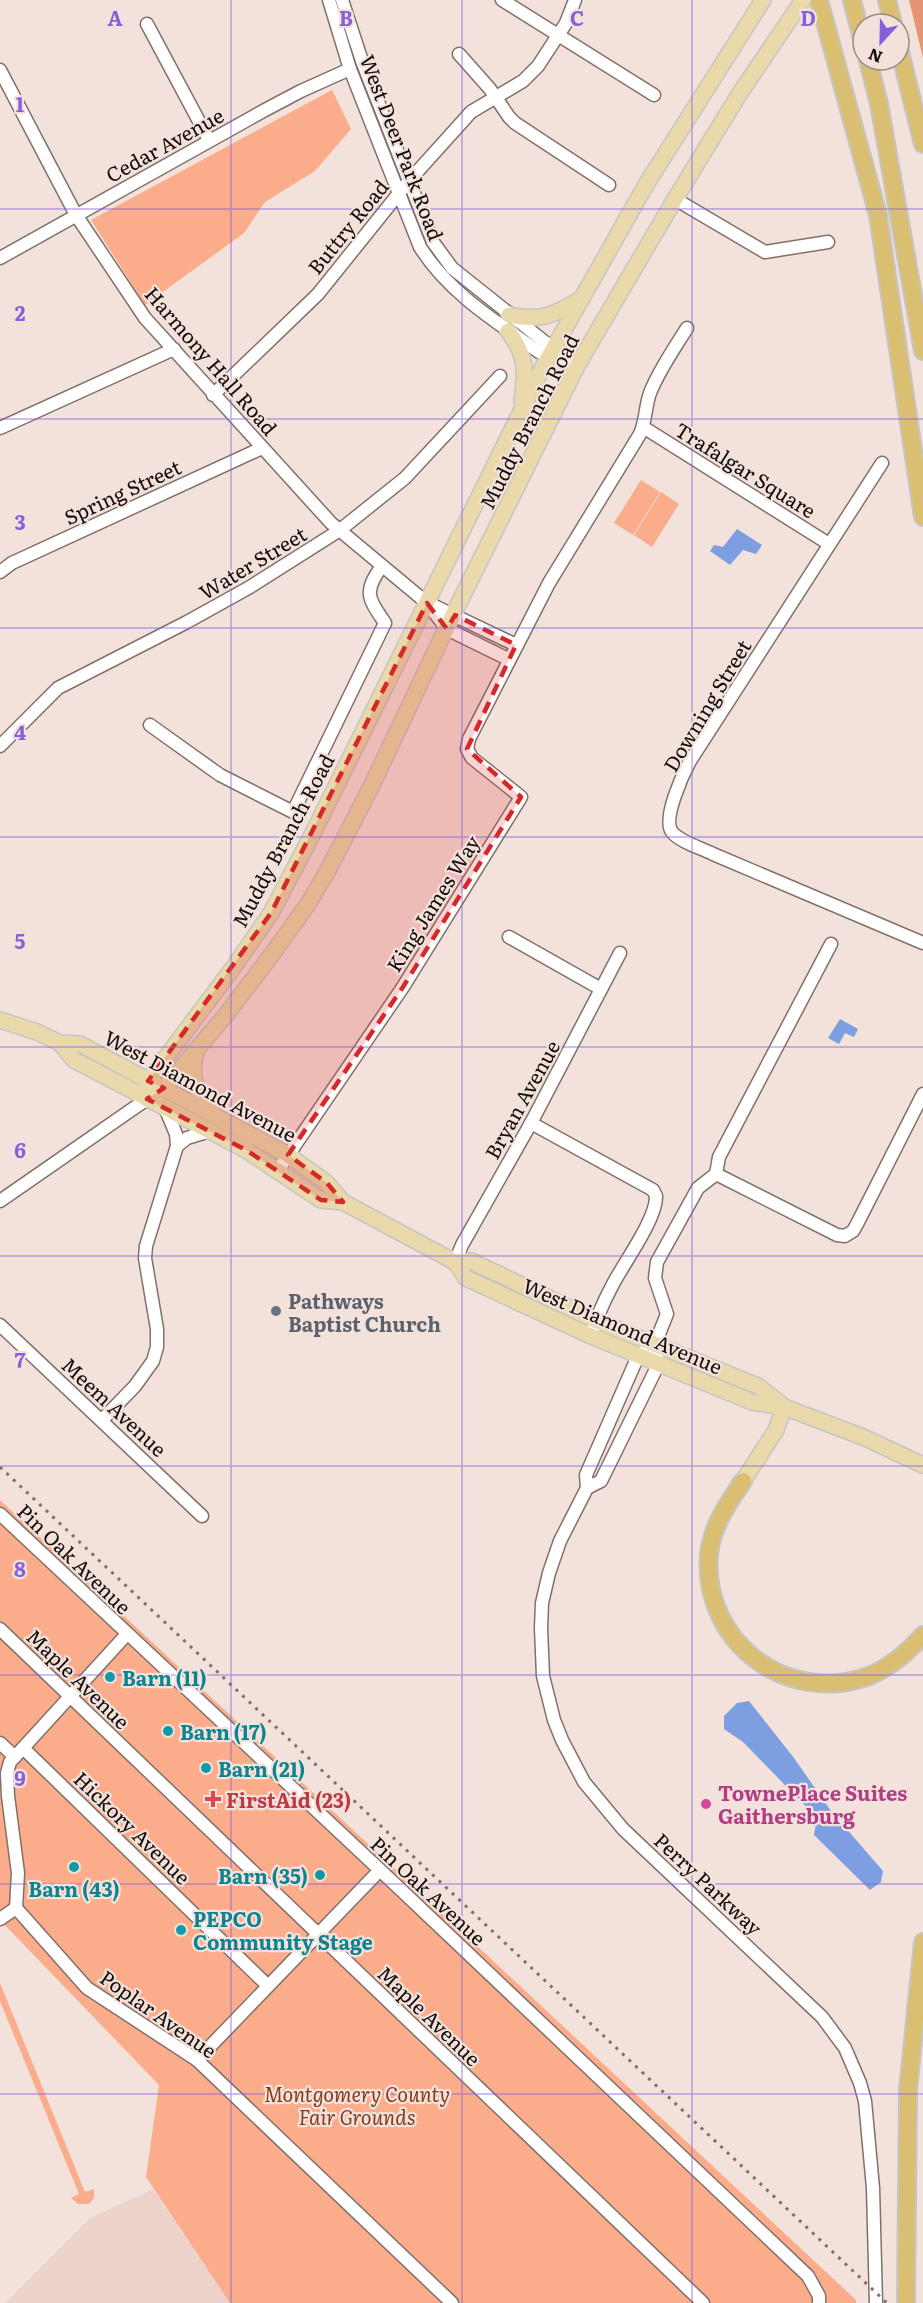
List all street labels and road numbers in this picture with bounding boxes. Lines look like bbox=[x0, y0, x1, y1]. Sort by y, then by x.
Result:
street label: West Deer Park Road bbox=[354, 50, 452, 244]
street label: Cedar Avenue bbox=[99, 99, 229, 189]
street label: Buttry Road bbox=[299, 172, 395, 280]
street label: Harmony Hall Road bbox=[139, 279, 285, 441]
street label: Muddy Branch Road bbox=[471, 328, 585, 514]
street label: Trafalgar Square bbox=[670, 414, 822, 524]
street label: Spring Street bbox=[59, 451, 185, 531]
street label: Water Street bbox=[193, 518, 311, 606]
street label: Downing Street bbox=[655, 633, 757, 777]
street label: Muddy Branch Road bbox=[223, 748, 341, 932]
street label: King James Way bbox=[378, 828, 486, 977]
street label: West Diamond Avenue bbox=[99, 1022, 303, 1148]
street label: Bryan Avenue bbox=[476, 1034, 566, 1164]
street label: West Diamond Avenue bbox=[519, 1269, 727, 1381]
street label: Meem Avenue bbox=[56, 1349, 174, 1463]
street label: Pin Oak Avenue bbox=[11, 1496, 139, 1620]
street label: Maple Avenue bbox=[21, 1621, 137, 1735]
street label: Hickory Avenue bbox=[68, 1763, 198, 1891]
street label: Perry Parkway bbox=[648, 1825, 770, 1941]
street label: Pin Oak Avenue bbox=[365, 1828, 493, 1952]
street label: Maple Avenue bbox=[372, 1958, 488, 2072]
street label: Poplar Avenue bbox=[94, 1962, 224, 2064]

